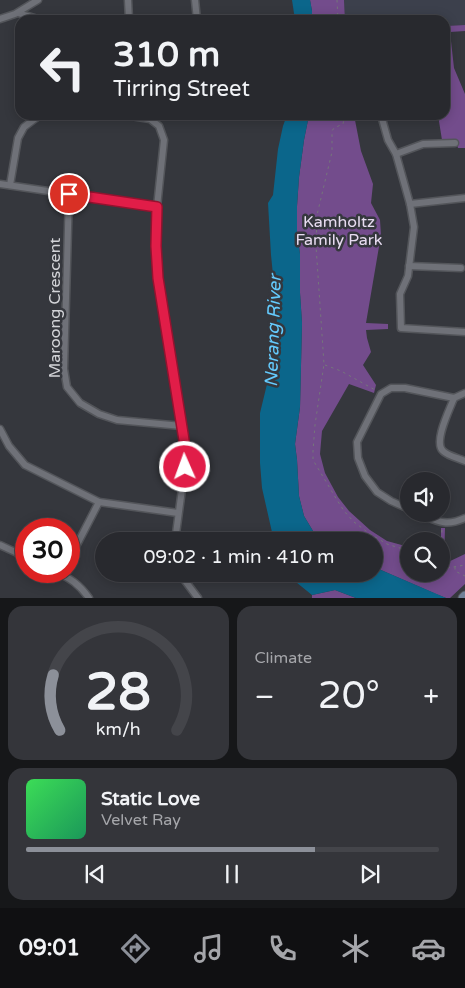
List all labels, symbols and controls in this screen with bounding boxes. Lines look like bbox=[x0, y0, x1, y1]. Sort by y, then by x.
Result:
text: 310 m bbox=[113, 34, 220, 76]
icon: left bbox=[30, 35, 95, 100]
text: Tirring Street bbox=[113, 76, 250, 102]
pin bbox=[48, 173, 90, 215]
icon: arrive bbox=[55, 180, 83, 208]
park label: Kamholtz Family Park bbox=[295, 212, 383, 250]
street label: Maroong Crescent bbox=[45, 238, 65, 378]
water label: Nerang River bbox=[260, 272, 286, 387]
position arrow bbox=[158, 440, 210, 492]
map controls bbox=[400, 472, 450, 582]
button: sound bbox=[400, 472, 450, 522]
speed limit sign: 30 bbox=[15, 518, 80, 583]
button: search bbox=[400, 532, 450, 582]
text: 09:02 · 1 min · 410 m bbox=[143, 546, 335, 568]
text: Climate bbox=[255, 648, 312, 668]
text: 28 bbox=[86, 661, 151, 724]
text: 20° bbox=[318, 673, 380, 719]
text: − bbox=[255, 680, 274, 714]
text: + bbox=[423, 680, 439, 714]
text: km/h bbox=[96, 719, 141, 740]
text: Static Love bbox=[101, 788, 200, 810]
text: Velvet Ray bbox=[101, 810, 181, 830]
icon: previous bbox=[81, 860, 109, 888]
icon: pause bbox=[218, 860, 246, 888]
icon: next bbox=[356, 860, 384, 888]
icon: directions bbox=[118, 931, 153, 966]
icon: music bbox=[191, 931, 226, 966]
icon: phone bbox=[265, 931, 300, 966]
icon: climate bbox=[338, 931, 373, 966]
icon: car bbox=[411, 931, 446, 966]
text: 09:01 bbox=[19, 935, 80, 961]

